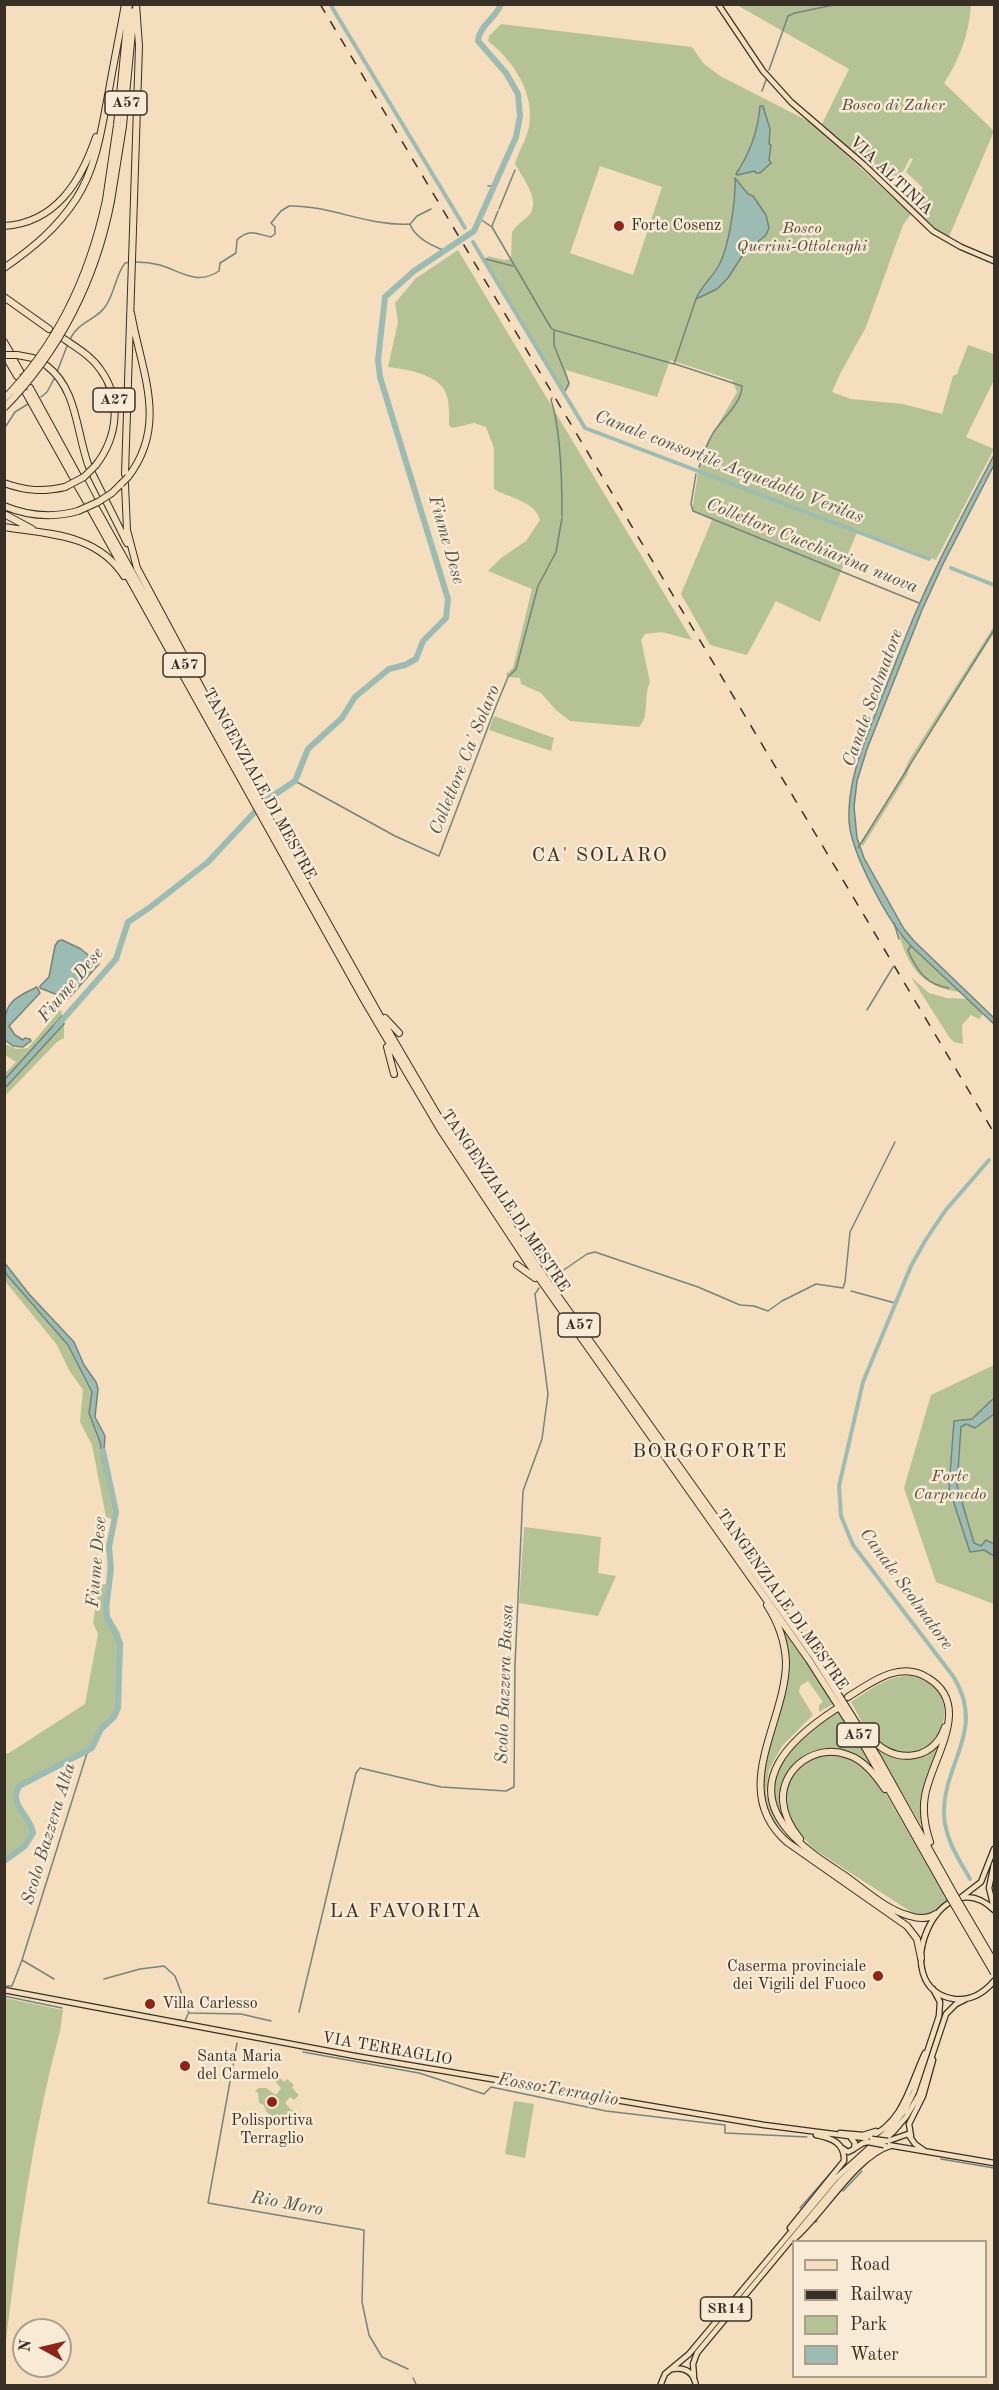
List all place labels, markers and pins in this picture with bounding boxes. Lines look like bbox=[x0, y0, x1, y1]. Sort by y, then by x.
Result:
place label: Forte Cosenz bbox=[631, 216, 721, 236]
marker: Forte Cosenz bbox=[612, 219, 626, 233]
place label: Caserma provinciale dei Vigili del Fuoco bbox=[727, 1957, 866, 1995]
marker: Caserma provinciale dei Vigili del Fuoco bbox=[871, 1969, 885, 1983]
place label: Villa Carlesso bbox=[162, 1994, 258, 2014]
marker: Villa Carlesso bbox=[143, 1997, 157, 2011]
place label: Santa Maria del Carmelo bbox=[197, 2047, 282, 2085]
marker: Santa Maria del Carmelo bbox=[178, 2059, 192, 2073]
marker: Polisportiva Terraglio bbox=[265, 2095, 279, 2109]
place label: Polisportiva Terraglio bbox=[231, 2111, 313, 2149]

